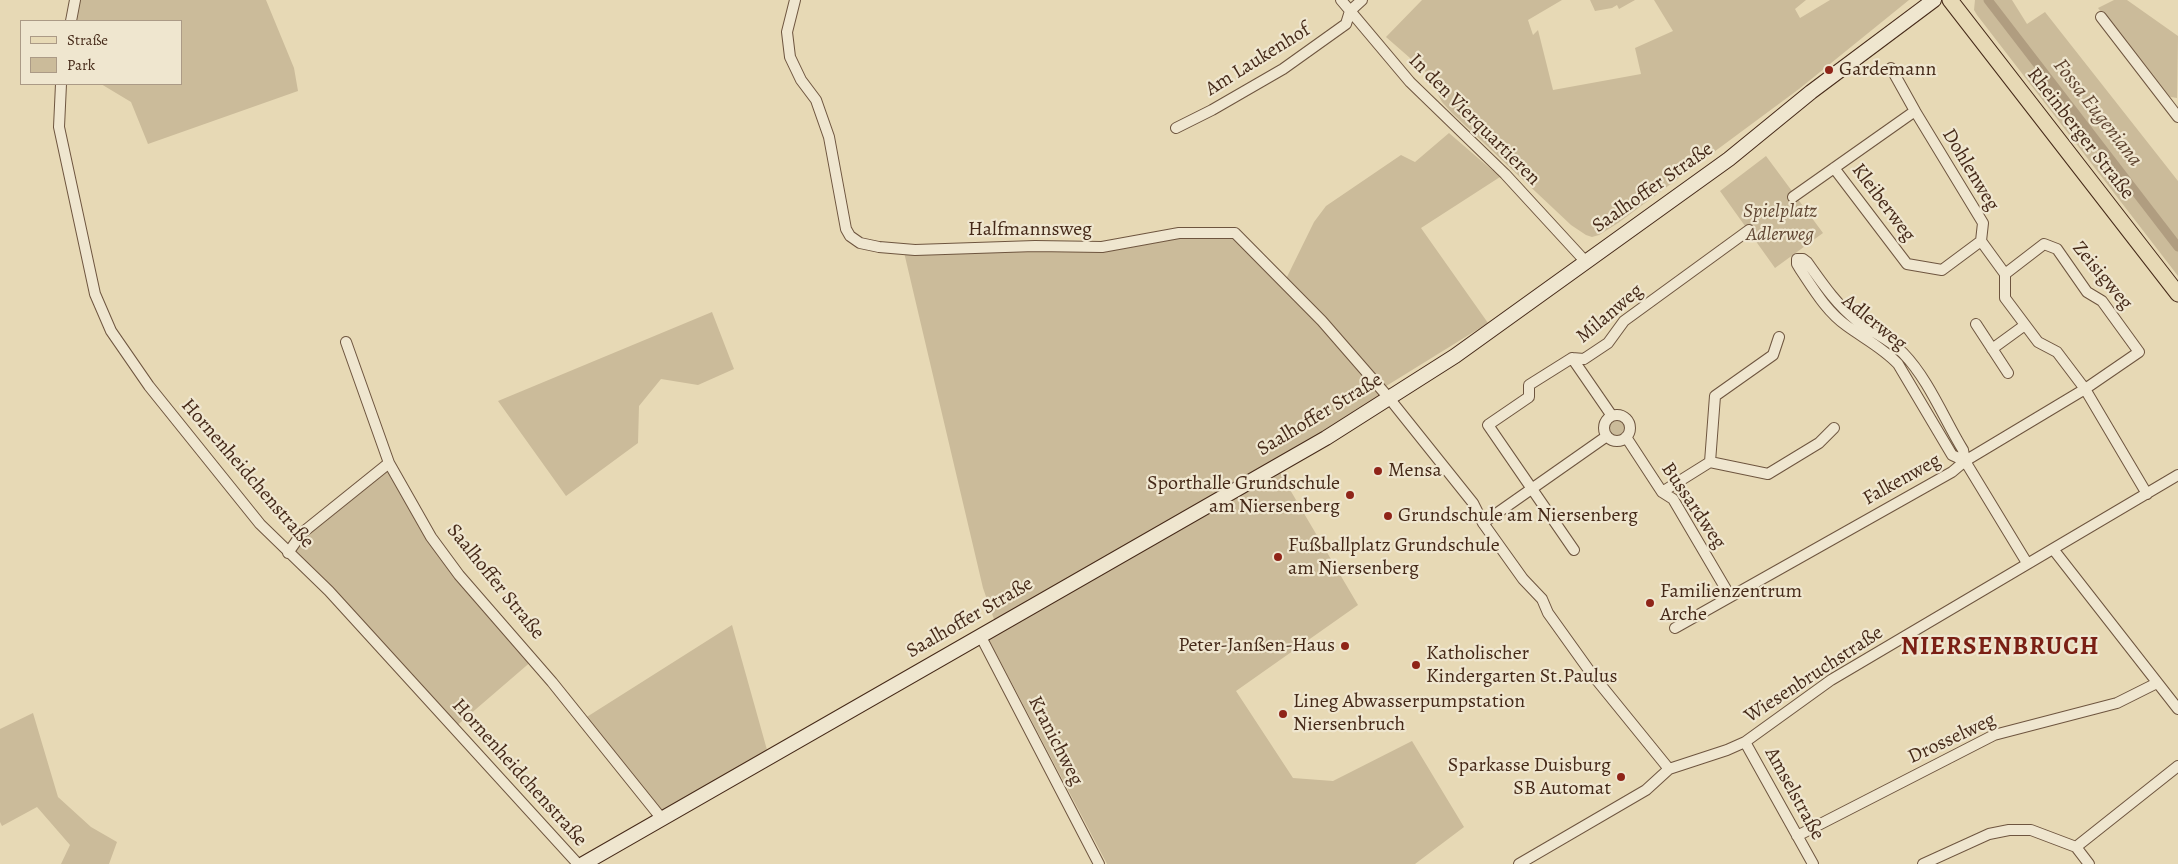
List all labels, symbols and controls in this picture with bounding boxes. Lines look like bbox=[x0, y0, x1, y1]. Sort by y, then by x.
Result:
street label: Am Laukenhof bbox=[1201, 18, 1315, 102]
legend bbox=[20, 20, 182, 85]
text: Straße bbox=[67, 30, 108, 50]
street label: In den Vierquartieren bbox=[1403, 49, 1545, 191]
water label: Fossa Eugeniana bbox=[2047, 54, 2147, 172]
text: Park bbox=[67, 55, 95, 75]
place label: Gardemann bbox=[1839, 58, 1936, 82]
street label: Rheinberger Straße bbox=[2021, 63, 2139, 205]
marker: Gardemann bbox=[1823, 64, 1835, 76]
street label: Dohlenweg bbox=[1936, 125, 2004, 215]
street label: Saalhoffer Straße bbox=[1588, 137, 1718, 239]
street label: Kleiberweg bbox=[1846, 159, 1920, 247]
park label: Spielplatz Adlerweg bbox=[1743, 200, 1817, 247]
street label: Halfmannsweg bbox=[968, 218, 1092, 242]
street label: Zeisigweg bbox=[2067, 237, 2137, 315]
street label: Milanweg bbox=[1572, 279, 1648, 349]
street label: Adlerweg bbox=[1837, 290, 1911, 356]
street label: Saalhoffer Straße bbox=[1253, 368, 1387, 462]
street label: Hornenheidchenstraße bbox=[175, 394, 319, 554]
street label: Falkenweg bbox=[1859, 449, 1945, 511]
street label: Bussardweg bbox=[1655, 458, 1731, 554]
place label: Mensa bbox=[1388, 459, 1442, 483]
marker: Mensa bbox=[1372, 465, 1384, 477]
place label: Sporthalle Grundschule am Niersenberg bbox=[1147, 472, 1340, 519]
marker: Sporthalle Grundschule am Niersenberg bbox=[1344, 489, 1356, 501]
place label: Grundschule am Niersenberg bbox=[1398, 504, 1638, 528]
marker: Grundschule am Niersenberg bbox=[1382, 510, 1394, 522]
street label: Saalhoffer Straße bbox=[441, 519, 549, 645]
place label: Fußballplatz Grundschule am Niersenberg bbox=[1288, 534, 1500, 581]
marker: Fußballplatz Grundschule am Niersenberg bbox=[1272, 551, 1284, 563]
street label: Saalhoffer Straße bbox=[903, 572, 1037, 664]
place label: Familienzentrum Arche bbox=[1660, 580, 1802, 627]
marker: Familienzentrum Arche bbox=[1644, 597, 1656, 609]
street label: Wiesenbruchstraße bbox=[1740, 621, 1888, 729]
district label: NIERSENBRUCH bbox=[1899, 633, 2101, 663]
place label: Peter-Janßen-Haus bbox=[1178, 634, 1335, 658]
marker: Peter-Janßen-Haus bbox=[1339, 640, 1351, 652]
place label: Katholischer Kindergarten St.Paulus bbox=[1426, 642, 1618, 689]
marker: Katholischer Kindergarten St.Paulus bbox=[1410, 659, 1422, 671]
place label: Lineg Abwasserpumpstation Niersenbruch bbox=[1293, 690, 1525, 737]
street label: Kranichweg bbox=[1022, 692, 1088, 790]
street label: Hornenheidchenstraße bbox=[446, 694, 592, 852]
marker: Lineg Abwasserpumpstation Niersenbruch bbox=[1277, 708, 1289, 720]
street label: Drosselweg bbox=[1904, 708, 2000, 770]
street label: Amselstraße bbox=[1759, 744, 1829, 844]
place label: Sparkasse Duisburg SB Automat bbox=[1448, 754, 1611, 801]
marker: Sparkasse Duisburg SB Automat bbox=[1615, 771, 1627, 783]

